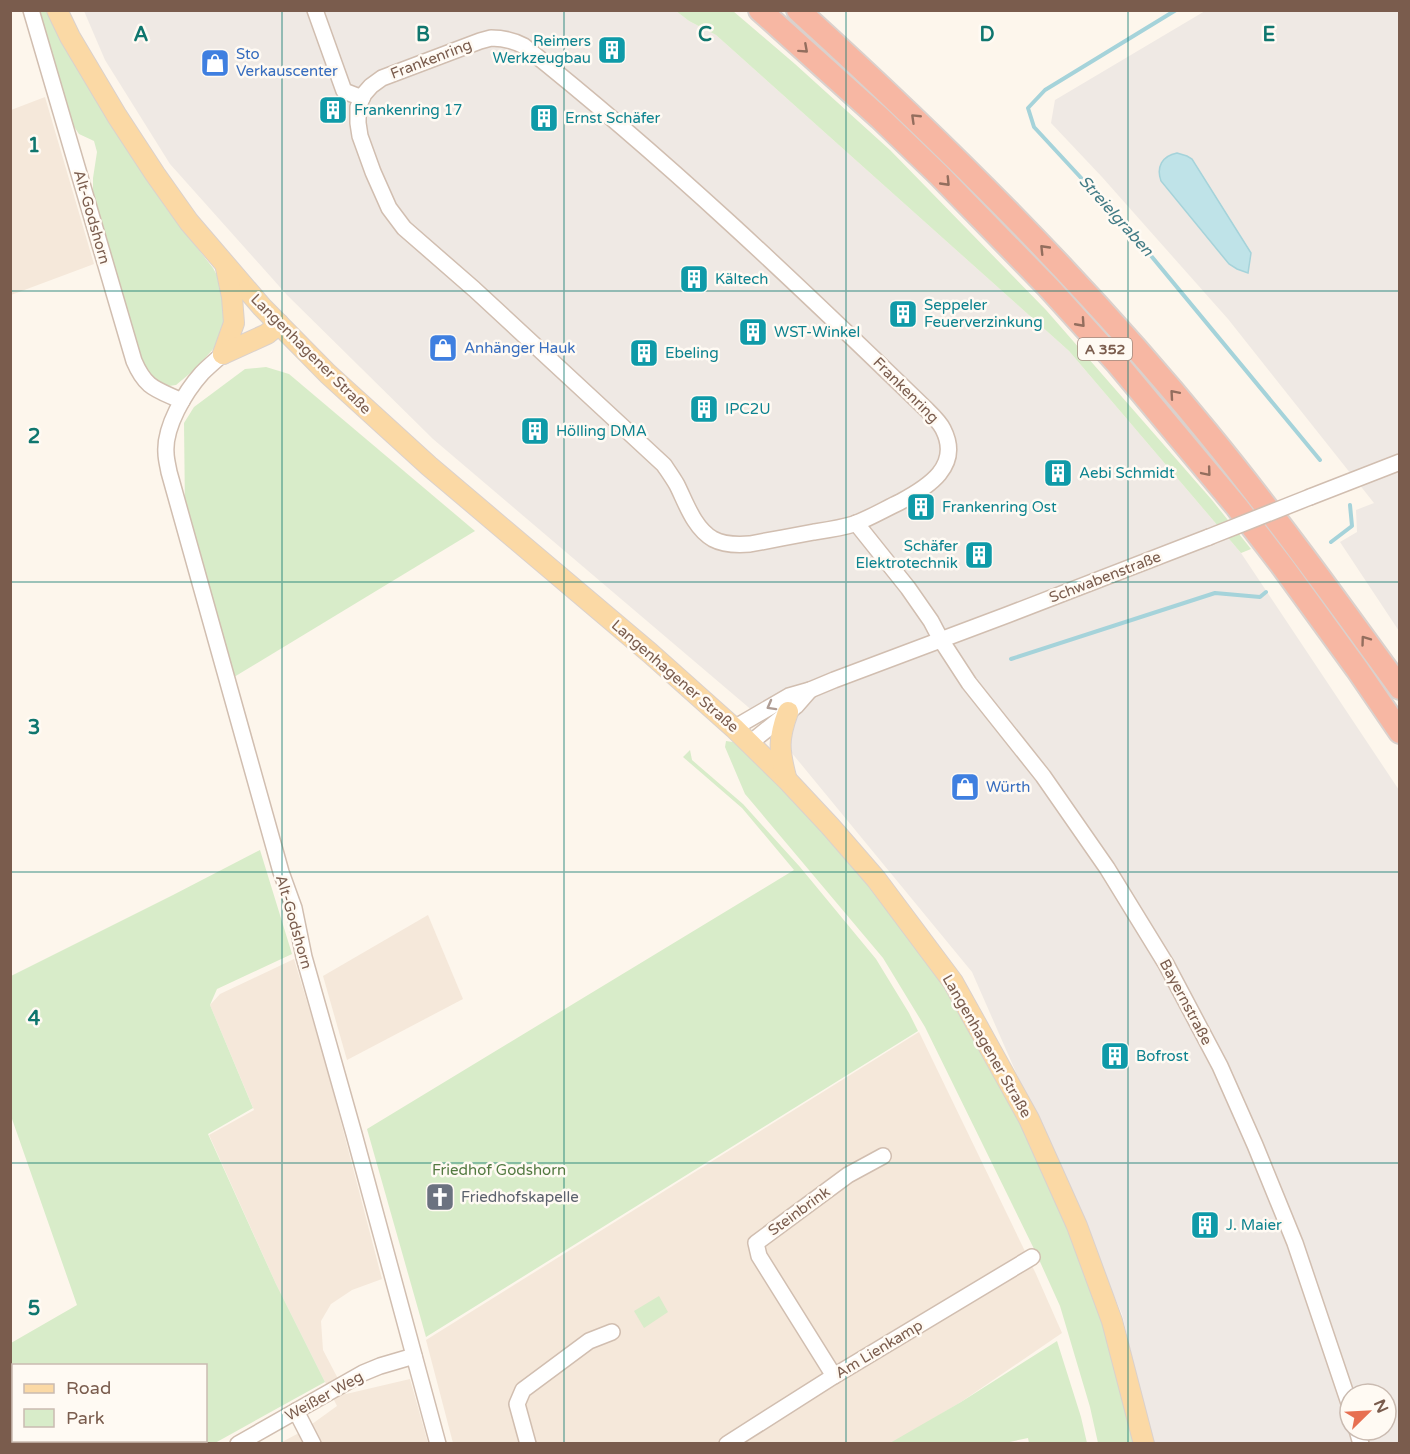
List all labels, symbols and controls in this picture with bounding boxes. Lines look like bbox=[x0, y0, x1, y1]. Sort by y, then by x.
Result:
text: A bbox=[134, 23, 149, 47]
text: B bbox=[416, 23, 430, 47]
text: C bbox=[698, 23, 712, 47]
text: D bbox=[979, 23, 995, 47]
text: E bbox=[1263, 23, 1276, 47]
place label: Reimers Werkzeugbau bbox=[493, 32, 591, 67]
building icon: Reimers Werkzeugbau bbox=[596, 34, 628, 66]
street label: Frankenring bbox=[388, 35, 474, 83]
one-way arrow bbox=[797, 42, 807, 53]
place label: Sto Verkauscenter bbox=[236, 45, 338, 80]
shop icon: Sto Verkauscenter bbox=[199, 47, 231, 79]
building icon: Frankenring 17 bbox=[317, 94, 349, 126]
place label: Frankenring 17 bbox=[354, 101, 463, 119]
building icon: Ernst Schäfer bbox=[528, 102, 560, 134]
place label: Ernst Schäfer bbox=[565, 109, 661, 127]
one-way arrow bbox=[911, 114, 921, 125]
text: 1 bbox=[28, 134, 40, 158]
street label: Alt-Godshorn bbox=[70, 168, 114, 266]
water label: Streielgraben bbox=[1075, 172, 1158, 261]
one-way arrow bbox=[939, 176, 950, 186]
one-way arrow bbox=[1041, 245, 1052, 256]
building icon: Kältech bbox=[678, 263, 710, 295]
place label: Kältech bbox=[715, 270, 768, 288]
street label: Langenhagener Straße bbox=[247, 290, 375, 418]
place label: Seppeler Feuerverzinkung bbox=[924, 296, 1043, 331]
building icon: Seppeler Feuerverzinkung bbox=[887, 298, 919, 330]
building icon: WST-Winkel bbox=[737, 316, 769, 348]
one-way arrow bbox=[1074, 316, 1085, 327]
place label: WST-Winkel bbox=[774, 323, 860, 341]
shop icon: Anhänger Hauk bbox=[427, 332, 459, 364]
building icon: Ebeling bbox=[628, 337, 660, 369]
road number: A 352 bbox=[1078, 338, 1132, 360]
place label: Anhänger Hauk bbox=[464, 339, 576, 357]
place label: Ebeling bbox=[665, 344, 719, 362]
street label: Frankenring bbox=[869, 353, 943, 427]
one-way arrow bbox=[1170, 390, 1181, 401]
building icon: IPC2U bbox=[688, 393, 720, 425]
place label: IPC2U bbox=[725, 400, 771, 418]
building icon: Hölling DMA bbox=[519, 415, 551, 447]
place label: Hölling DMA bbox=[556, 422, 647, 440]
text: 2 bbox=[28, 425, 40, 449]
building icon: Aebi Schmidt bbox=[1042, 457, 1074, 489]
place label: Aebi Schmidt bbox=[1079, 464, 1175, 482]
one-way arrow bbox=[1200, 465, 1211, 476]
building icon: Frankenring Ost bbox=[905, 491, 937, 523]
place label: Frankenring Ost bbox=[942, 498, 1057, 516]
place label: Schäfer Elektrotechnik bbox=[855, 537, 958, 572]
building icon: Schäfer Elektrotechnik bbox=[963, 539, 995, 571]
street label: Schwabenstraße bbox=[1047, 547, 1163, 607]
street label: Langenhagener Straße bbox=[608, 616, 742, 736]
one-way arrow bbox=[1361, 636, 1372, 647]
one-way arrow bbox=[767, 698, 777, 710]
text: 3 bbox=[28, 716, 40, 740]
shop icon: Würth bbox=[949, 771, 981, 803]
place label: Würth bbox=[986, 778, 1030, 796]
street label: Alt-Godshorn bbox=[272, 873, 316, 971]
street label: Bayernstraße bbox=[1156, 956, 1216, 1048]
street label: Langenhagener Straße bbox=[939, 971, 1035, 1121]
text: 4 bbox=[28, 1007, 41, 1031]
building icon: Bofrost bbox=[1099, 1040, 1131, 1072]
place label: Bofrost bbox=[1136, 1047, 1189, 1065]
park label: Friedhof Godshorn bbox=[432, 1161, 566, 1179]
church icon: Friedhofskapelle bbox=[424, 1181, 456, 1213]
street label: Steinbrink bbox=[765, 1183, 833, 1239]
place label: Friedhofskapelle bbox=[461, 1188, 579, 1206]
building icon: J. Maier bbox=[1189, 1209, 1221, 1241]
place label: J. Maier bbox=[1226, 1216, 1282, 1234]
text: 5 bbox=[28, 1297, 40, 1321]
street label: Am Lienkamp bbox=[832, 1316, 926, 1382]
legend bbox=[12, 1364, 207, 1442]
street label: Weißer Weg bbox=[282, 1367, 366, 1425]
text: Road bbox=[66, 1377, 111, 1399]
north arrow bbox=[1338, 1382, 1398, 1442]
text: N bbox=[1369, 1396, 1393, 1416]
text: Park bbox=[66, 1407, 105, 1429]

